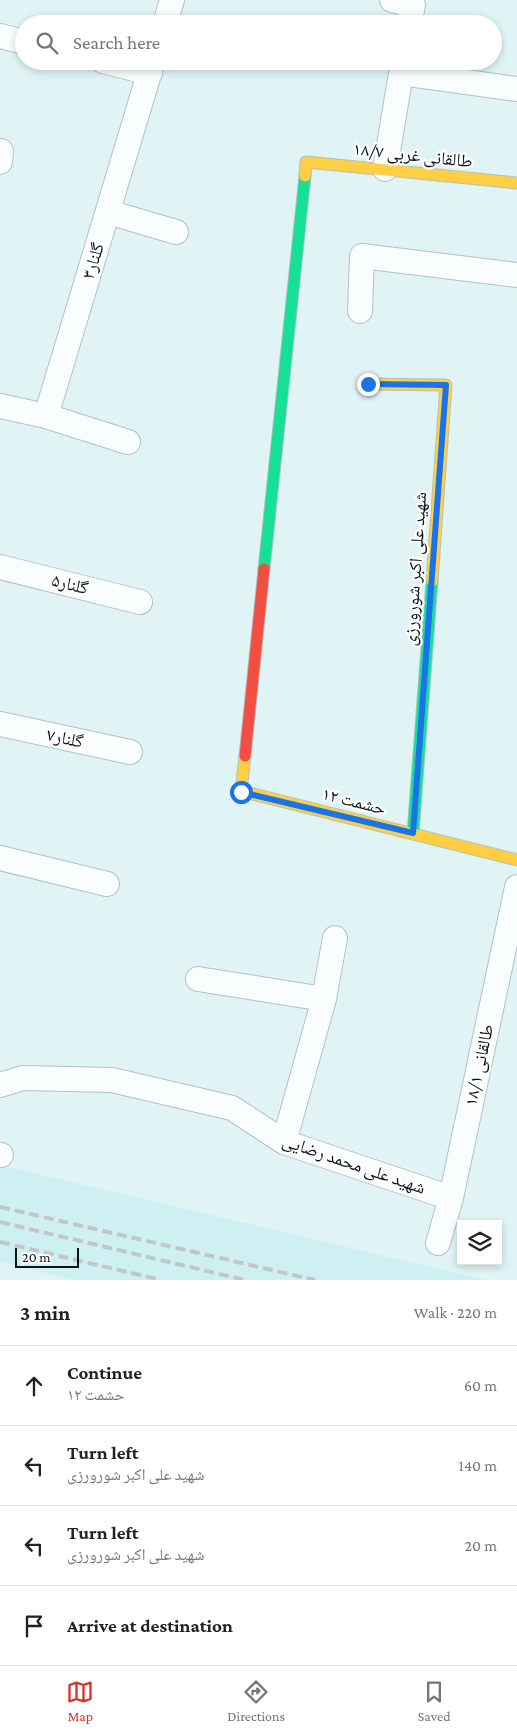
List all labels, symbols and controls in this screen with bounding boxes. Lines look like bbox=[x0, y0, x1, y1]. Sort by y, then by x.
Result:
search box bbox=[15, 15, 502, 70]
icon: search bbox=[33, 29, 61, 57]
text: Search here bbox=[73, 32, 160, 53]
street label: طالقانی غربی ۱۸/۷ bbox=[352, 139, 474, 172]
street label: گلنار۳ bbox=[78, 240, 108, 281]
route end bbox=[357, 373, 380, 396]
street label: شهید علی اکبر شورورزی bbox=[400, 491, 431, 647]
street label: گلنار۵ bbox=[50, 570, 91, 598]
street label: گلنار۷ bbox=[45, 724, 86, 752]
route start bbox=[230, 781, 253, 804]
street label: حشمت ۱۲ bbox=[320, 783, 388, 819]
street label: طالقانی ۱۸/۱ bbox=[461, 1022, 498, 1108]
street label: شهید علی محمد رضایی bbox=[279, 1130, 428, 1199]
map controls bbox=[457, 1220, 502, 1265]
button: layers bbox=[457, 1220, 502, 1265]
scale bar bbox=[15, 1245, 79, 1268]
text: 20 m bbox=[22, 1249, 50, 1265]
text: 3 min bbox=[20, 1301, 70, 1325]
text: Walk · 220 m bbox=[414, 1304, 497, 1321]
text: Continue bbox=[67, 1362, 142, 1383]
icon: ahead bbox=[20, 1372, 48, 1400]
text: 60 m bbox=[464, 1377, 497, 1394]
text: حشمت ۱۲ bbox=[67, 1386, 125, 1403]
text: Turn left bbox=[67, 1442, 139, 1463]
icon: left bbox=[20, 1452, 48, 1480]
text: 140 m bbox=[459, 1457, 497, 1474]
text: شهید علی اکبر شورورزی bbox=[67, 1466, 204, 1483]
text: Turn left bbox=[67, 1522, 139, 1543]
icon: left bbox=[20, 1532, 48, 1560]
text: 20 m bbox=[464, 1537, 497, 1554]
text: شهید علی اکبر شورورزی bbox=[67, 1546, 204, 1563]
icon: arrive bbox=[20, 1612, 48, 1640]
text: Arrive at destination bbox=[67, 1615, 233, 1636]
tab: Map bbox=[66, 1678, 94, 1724]
tab: Directions bbox=[227, 1678, 285, 1724]
tab: Saved bbox=[418, 1678, 451, 1724]

